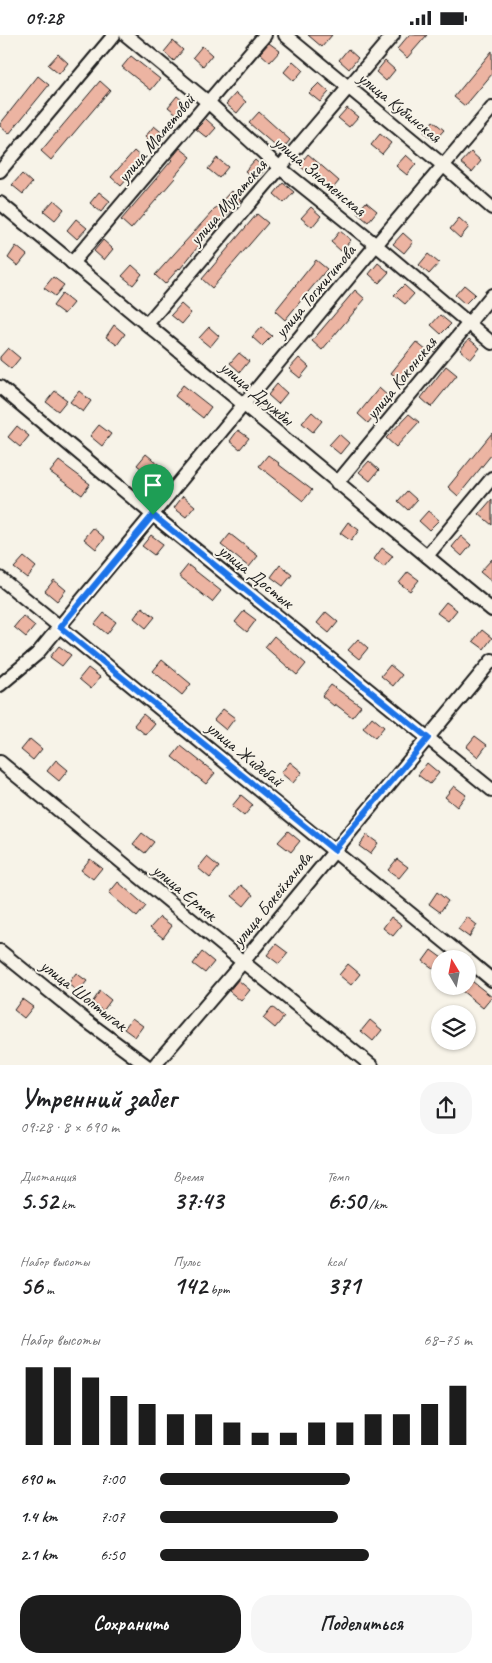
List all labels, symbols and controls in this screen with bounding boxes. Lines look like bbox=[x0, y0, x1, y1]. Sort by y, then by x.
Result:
text: 09:28 bbox=[25, 6, 63, 30]
street label: улица Кубинская bbox=[353, 66, 447, 148]
street label: улица Маметовой bbox=[112, 88, 201, 188]
street label: улица Знаменская bbox=[269, 130, 372, 222]
street label: улица Муратская bbox=[184, 153, 272, 250]
street label: улица Тогжигитова bbox=[269, 239, 361, 343]
street label: улица Коконская bbox=[360, 331, 442, 425]
street label: улица Дружбы bbox=[215, 355, 299, 431]
pin bbox=[132, 464, 174, 515]
icon: arrive bbox=[139, 471, 167, 499]
street label: улица Достык bbox=[213, 538, 300, 614]
street label: улица Жидебай bbox=[201, 716, 289, 793]
street label: улица Бокейханова bbox=[227, 846, 318, 951]
street label: улица Ермек bbox=[148, 858, 223, 926]
north arrow bbox=[431, 950, 476, 995]
map controls bbox=[431, 950, 476, 1050]
street label: улица Шоптыгак bbox=[35, 954, 133, 1037]
button: layers bbox=[431, 1005, 476, 1050]
text: Утренний забег bbox=[20, 1080, 176, 1115]
button: share bbox=[420, 1082, 472, 1134]
text: 09:28 · 8 × 690 m bbox=[20, 1117, 119, 1137]
text: Дистанция bbox=[20, 1168, 76, 1185]
text: Время bbox=[173, 1168, 203, 1185]
text: Темп bbox=[327, 1168, 349, 1185]
text: 5.52 bbox=[20, 1185, 58, 1217]
text: 37:43 bbox=[173, 1185, 223, 1217]
text: 6:50 bbox=[327, 1185, 365, 1217]
text: km bbox=[58, 1196, 75, 1213]
text: /km bbox=[365, 1196, 387, 1213]
text: Набор высоты bbox=[20, 1253, 89, 1270]
text: Пульс bbox=[173, 1253, 200, 1270]
text: kcal bbox=[327, 1253, 345, 1270]
text: 56 bbox=[20, 1270, 43, 1302]
text: 142 bbox=[173, 1270, 207, 1302]
text: 371 bbox=[327, 1270, 360, 1302]
text: m bbox=[43, 1281, 54, 1298]
text: bpm bbox=[207, 1281, 230, 1298]
text: Набор высоты bbox=[20, 1330, 99, 1350]
text: 68–75 m bbox=[423, 1330, 472, 1350]
text: 690 m bbox=[20, 1469, 55, 1489]
text: 7:00 bbox=[100, 1469, 125, 1489]
text: 1.4 km bbox=[20, 1507, 57, 1527]
text: 7:07 bbox=[100, 1507, 125, 1527]
text: 2.1 km bbox=[20, 1545, 57, 1565]
text: 6:50 bbox=[100, 1545, 125, 1565]
button: Сохранить bbox=[20, 1595, 241, 1653]
button: Поделиться bbox=[251, 1595, 472, 1653]

